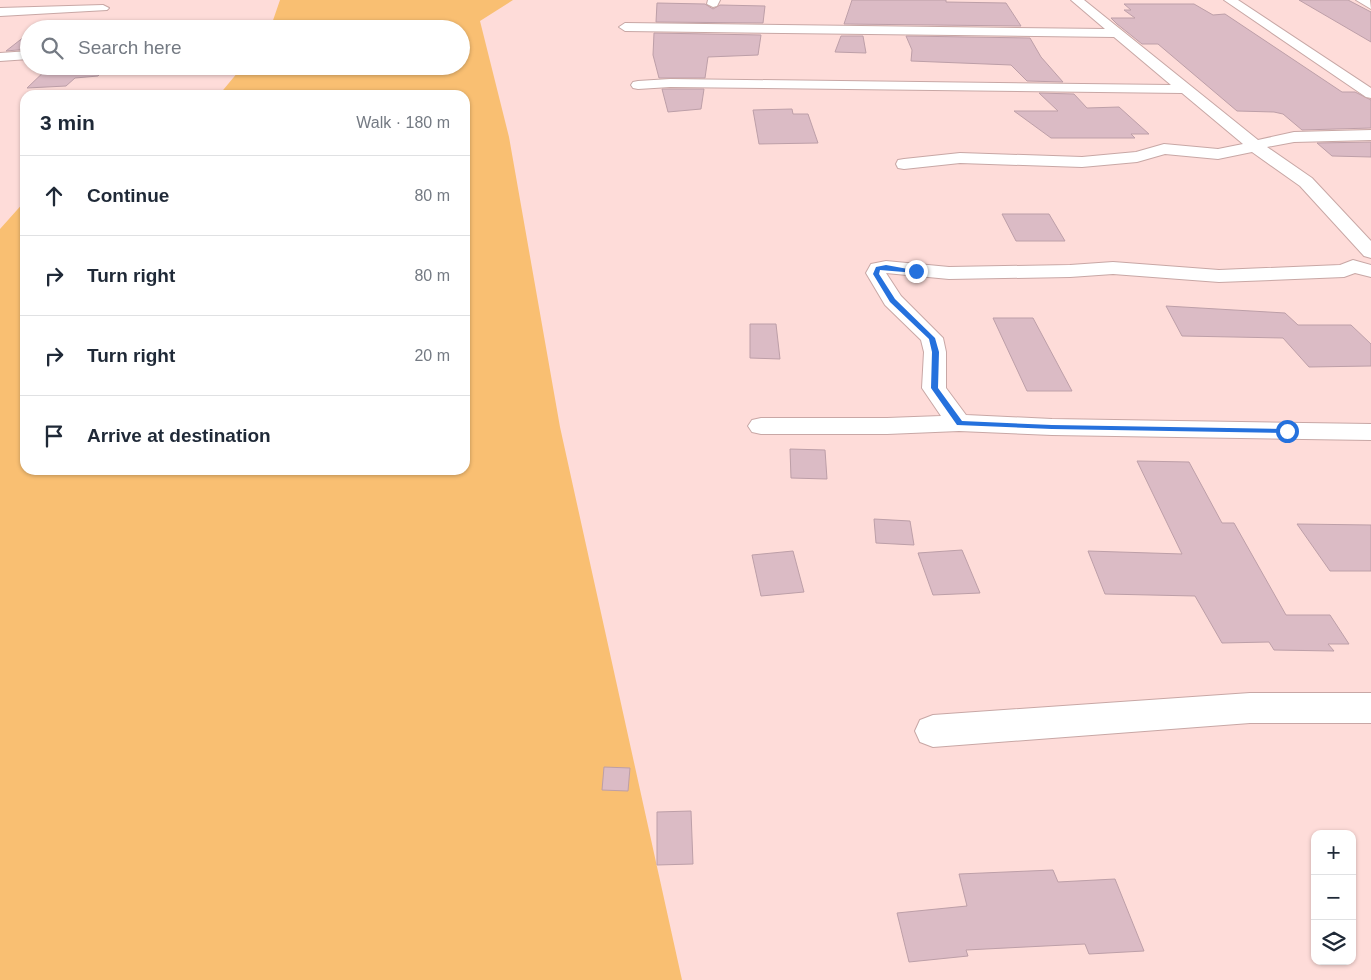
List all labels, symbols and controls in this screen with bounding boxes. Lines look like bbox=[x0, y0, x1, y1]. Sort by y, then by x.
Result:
search box bbox=[20, 20, 470, 75]
icon: search bbox=[38, 34, 66, 62]
text: Search here bbox=[78, 37, 182, 58]
text: 3 min bbox=[40, 111, 95, 134]
text: Walk · 180 m bbox=[356, 114, 450, 131]
icon: ahead bbox=[40, 182, 68, 210]
text: Continue bbox=[87, 185, 169, 206]
text: 80 m bbox=[414, 187, 450, 204]
route end bbox=[905, 260, 928, 283]
icon: right bbox=[40, 262, 68, 290]
text: Turn right bbox=[87, 265, 175, 286]
text: 80 m bbox=[414, 267, 450, 284]
icon: right bbox=[40, 342, 68, 370]
text: Turn right bbox=[87, 345, 175, 366]
text: 20 m bbox=[414, 347, 450, 364]
route start bbox=[1276, 420, 1299, 443]
icon: arrive bbox=[40, 422, 68, 450]
text: Arrive at destination bbox=[87, 425, 271, 446]
map controls bbox=[1311, 830, 1356, 965]
button: + bbox=[1311, 830, 1356, 875]
button: − bbox=[1311, 875, 1356, 920]
button: layers bbox=[1311, 920, 1356, 965]

